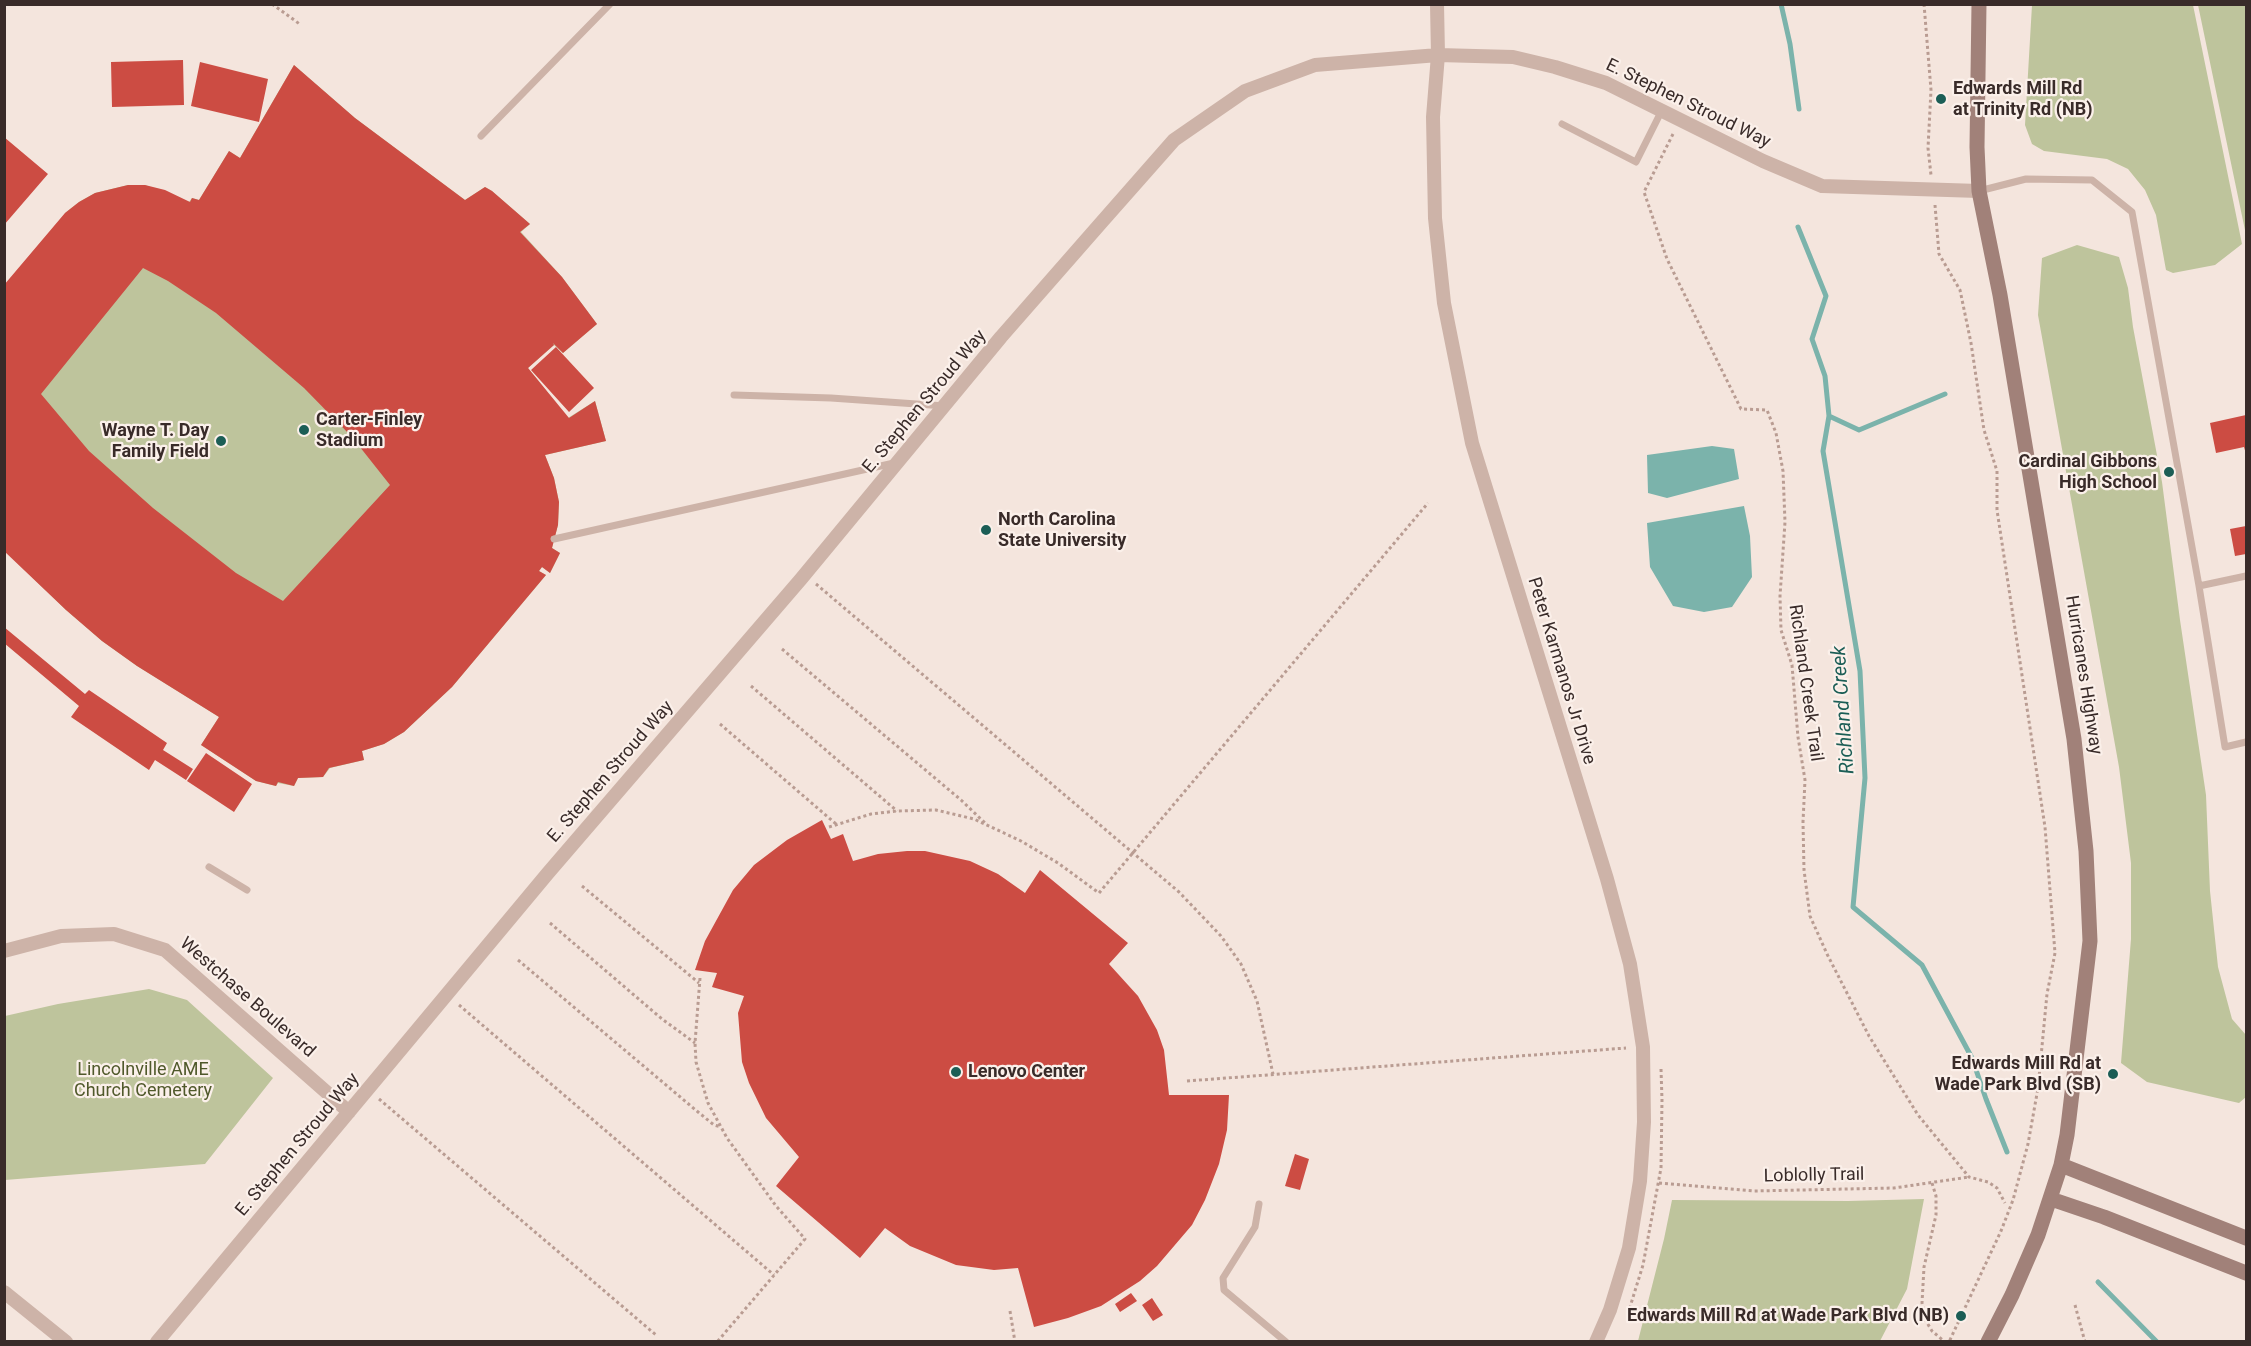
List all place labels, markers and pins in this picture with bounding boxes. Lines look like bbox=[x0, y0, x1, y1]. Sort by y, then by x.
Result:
place label: Edwards Mill Rd at Trinity Rd (NB) bbox=[1953, 78, 2093, 121]
marker: Edwards Mill Rd at Trinity Rd (NB) bbox=[1934, 92, 1948, 106]
place label: Carter-Finley Stadium bbox=[316, 409, 422, 452]
place label: Wayne T. Day Family Field bbox=[102, 420, 209, 462]
marker: Carter-Finley Stadium bbox=[297, 423, 311, 437]
marker: Wayne T. Day Family Field bbox=[214, 434, 228, 448]
place label: Cardinal Gibbons High School bbox=[2019, 451, 2157, 494]
marker: Cardinal Gibbons High School bbox=[2162, 465, 2176, 479]
place label: North Carolina State University bbox=[998, 509, 1126, 552]
marker: North Carolina State University bbox=[979, 523, 993, 537]
place label: Edwards Mill Rd at Wade Park Blvd (SB) bbox=[1935, 1053, 2101, 1096]
place label: Lenovo Center bbox=[968, 1061, 1085, 1083]
marker: Lenovo Center bbox=[949, 1065, 963, 1079]
marker: Edwards Mill Rd at Wade Park Blvd (SB) bbox=[2106, 1067, 2120, 1081]
place label: Edwards Mill Rd at Wade Park Blvd (NB) bbox=[1627, 1305, 1949, 1327]
marker: Edwards Mill Rd at Wade Park Blvd (NB) bbox=[1954, 1309, 1968, 1323]

